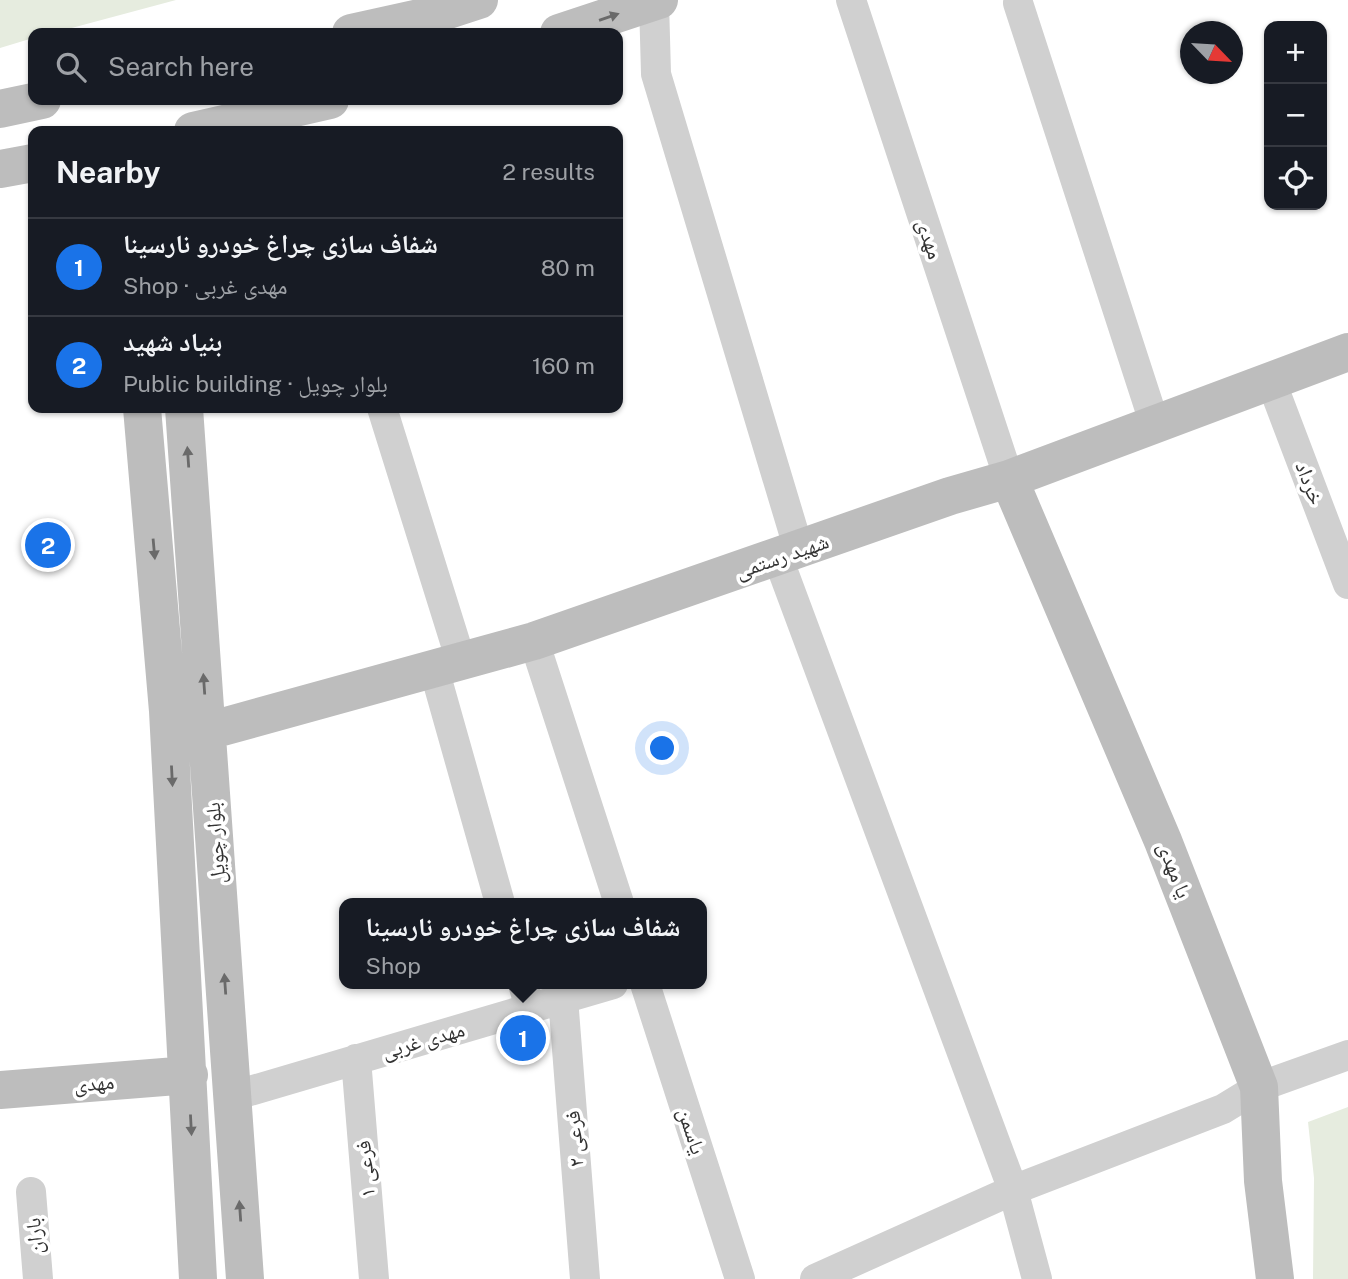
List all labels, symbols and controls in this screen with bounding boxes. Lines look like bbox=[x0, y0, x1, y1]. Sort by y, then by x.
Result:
one-way arrow bbox=[599, 11, 620, 22]
north arrow bbox=[1180, 21, 1243, 84]
map controls bbox=[1264, 21, 1327, 210]
button: + bbox=[1264, 21, 1327, 84]
search box bbox=[28, 28, 623, 105]
icon: search bbox=[52, 48, 90, 86]
text: Search here bbox=[108, 51, 254, 82]
button: − bbox=[1264, 84, 1327, 147]
button: locate bbox=[1264, 147, 1327, 210]
text: Nearby bbox=[56, 154, 160, 190]
text: 2 results bbox=[502, 158, 595, 185]
street label: مهدی bbox=[912, 216, 948, 262]
text: شفاف سازی چراغ خودرو نارسینا bbox=[123, 228, 438, 259]
text: 1 bbox=[74, 254, 84, 281]
text: 80 m bbox=[541, 254, 595, 281]
text: Shop · مهدی غربی bbox=[123, 272, 288, 299]
text: بنیاد شهید bbox=[123, 326, 222, 357]
text: 2 bbox=[72, 352, 86, 379]
text: 160 m bbox=[532, 352, 595, 379]
text: Public building · بلوار چویل bbox=[123, 370, 388, 397]
one-way arrow bbox=[182, 446, 193, 468]
street label: خرداد bbox=[1290, 458, 1330, 508]
pin: 2 bbox=[25, 519, 71, 571]
street label: شهید رستمی bbox=[732, 528, 832, 585]
one-way arrow bbox=[149, 538, 160, 560]
one-way arrow bbox=[198, 672, 209, 694]
your location bbox=[645, 731, 679, 765]
one-way arrow bbox=[166, 765, 177, 787]
street label: بلوار چویل bbox=[200, 801, 231, 885]
street label: یا مهدی bbox=[1153, 838, 1197, 902]
popup bbox=[339, 898, 707, 989]
text: شفاف سازی چراغ خودرو نارسینا bbox=[366, 911, 680, 942]
text: Shop bbox=[366, 952, 421, 979]
one-way arrow bbox=[219, 973, 230, 995]
pin: 1 bbox=[500, 1012, 546, 1064]
street label: مهدی غربی bbox=[379, 1016, 468, 1065]
street label: مهدی bbox=[73, 1069, 115, 1097]
street label: یاسمن bbox=[672, 1105, 711, 1158]
street label: فرعی ۲ bbox=[560, 1110, 589, 1168]
one-way arrow bbox=[186, 1115, 197, 1137]
street label: فرعی ۱ bbox=[350, 1139, 381, 1198]
one-way arrow bbox=[234, 1200, 245, 1222]
street label: باران bbox=[20, 1217, 48, 1255]

